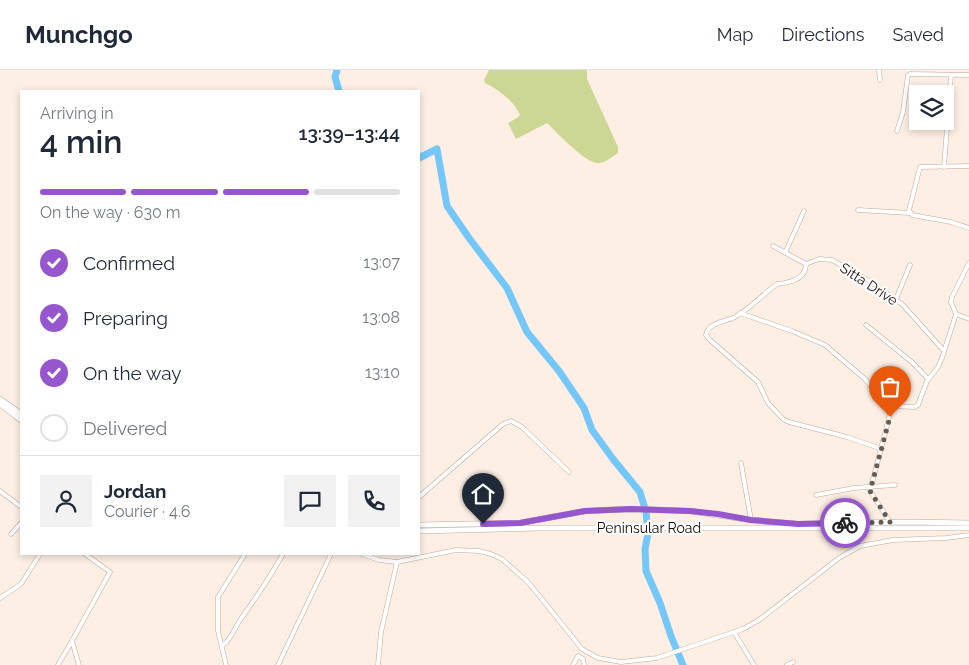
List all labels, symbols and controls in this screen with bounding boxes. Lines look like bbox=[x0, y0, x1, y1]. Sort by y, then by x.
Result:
text: Munchgo bbox=[25, 20, 133, 49]
text: Map bbox=[717, 24, 753, 45]
text: Directions bbox=[781, 24, 865, 45]
text: Saved bbox=[893, 24, 944, 45]
map controls bbox=[909, 85, 954, 130]
button: layers bbox=[909, 85, 954, 130]
text: Arriving in bbox=[40, 104, 114, 123]
text: 13:39–13:44 bbox=[298, 122, 400, 144]
text: 4 min bbox=[40, 123, 122, 160]
text: On the way · 630 m bbox=[40, 203, 181, 222]
icon: check bbox=[40, 249, 68, 277]
text: Confirmed bbox=[83, 252, 175, 274]
text: 13:07 bbox=[363, 253, 400, 272]
street label: Sitta Drive bbox=[837, 259, 901, 309]
icon: check bbox=[40, 304, 68, 332]
text: Preparing bbox=[83, 307, 168, 329]
text: 13:08 bbox=[362, 308, 400, 327]
icon: check bbox=[40, 359, 68, 387]
text: On the way bbox=[83, 362, 182, 384]
text: 13:10 bbox=[365, 363, 400, 382]
pin bbox=[869, 366, 911, 417]
icon: bag bbox=[876, 373, 904, 401]
text: Delivered bbox=[83, 417, 167, 439]
pin bbox=[462, 473, 504, 524]
button: person bbox=[40, 475, 92, 527]
button: chat bbox=[284, 475, 336, 527]
button: phone bbox=[348, 475, 400, 527]
text: Jordan bbox=[104, 480, 167, 502]
icon: home bbox=[469, 480, 497, 508]
courier bbox=[820, 498, 870, 548]
text: Courier · 4.6 bbox=[104, 502, 190, 521]
icon: bike bbox=[831, 509, 859, 537]
street label: Peninsular Road bbox=[597, 520, 701, 536]

